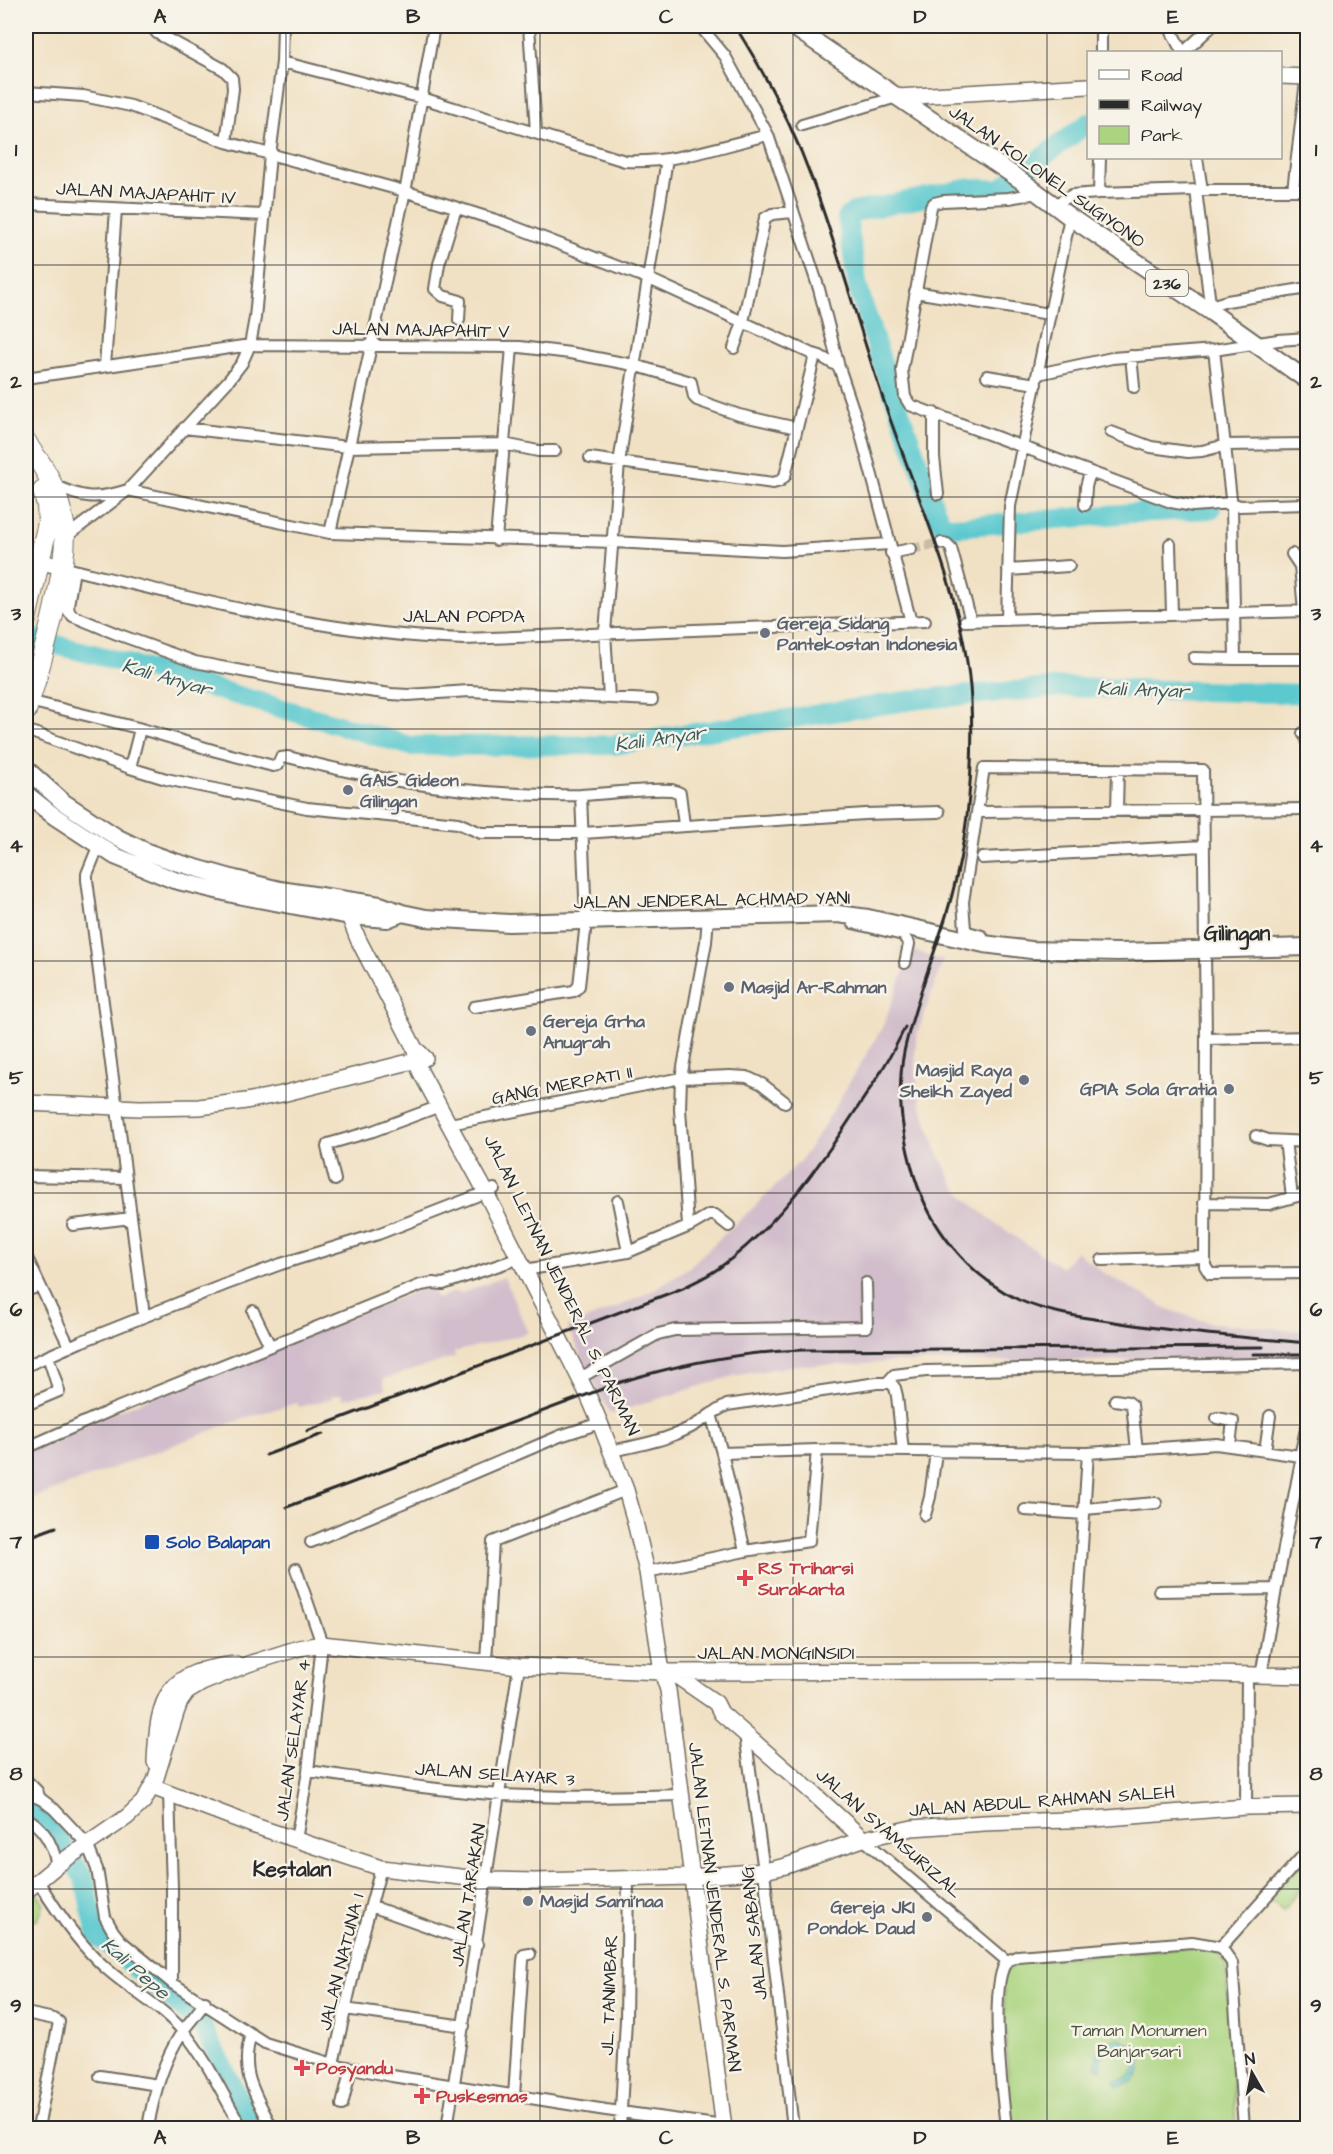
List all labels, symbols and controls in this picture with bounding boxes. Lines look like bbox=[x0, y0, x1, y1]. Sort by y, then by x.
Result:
text: A bbox=[154, 3, 167, 31]
text: B bbox=[406, 3, 421, 31]
text: C bbox=[659, 3, 674, 31]
text: D bbox=[914, 3, 927, 31]
text: E bbox=[1167, 3, 1179, 31]
legend bbox=[1087, 51, 1282, 159]
text: Road bbox=[1141, 63, 1182, 88]
text: Railway bbox=[1141, 93, 1202, 119]
street label: JALAN KOLONEL SUGIYONO bbox=[943, 99, 1150, 254]
text: Park bbox=[1141, 123, 1183, 148]
text: 1 bbox=[15, 136, 18, 164]
text: 1 bbox=[1315, 136, 1318, 164]
street label: JALAN MAJAPAHIT IV bbox=[55, 176, 237, 211]
road number: 236 bbox=[1146, 270, 1188, 296]
street label: JALAN MAJAPAHIT V bbox=[332, 316, 510, 345]
text: 2 bbox=[9, 368, 22, 396]
text: 2 bbox=[1309, 368, 1322, 396]
text: 3 bbox=[10, 600, 22, 628]
text: 3 bbox=[1310, 600, 1322, 628]
street label: JALAN POPDA bbox=[403, 604, 525, 629]
place label: Gereja Sidang Pantekostan Indonesia bbox=[777, 611, 958, 657]
marker: Gereja Sidang Pantekostan Indonesia bbox=[758, 626, 772, 640]
water label: Kali Anyar bbox=[119, 652, 216, 706]
water label: Kali Anyar bbox=[1097, 674, 1191, 707]
water label: Kali Anyar bbox=[613, 718, 709, 760]
place label: GAIS Gideon Gilingan bbox=[360, 768, 459, 815]
marker: GAIS Gideon Gilingan bbox=[341, 783, 355, 797]
text: 4 bbox=[9, 832, 23, 860]
text: 4 bbox=[1309, 832, 1323, 860]
street label: JALAN JENDERAL ACHMAD YANI bbox=[573, 886, 851, 915]
district label: Gilingan bbox=[1204, 919, 1271, 950]
place label: Masjid Ar-Rahman bbox=[741, 975, 887, 1000]
marker: Masjid Ar-Rahman bbox=[722, 980, 736, 994]
place label: Gereja Grha Anugrah bbox=[543, 1009, 646, 1056]
marker: Gereja Grha Anugrah bbox=[524, 1024, 538, 1038]
place label: Masjid Raya Sheikh Zayed bbox=[899, 1058, 1013, 1105]
street label: GANG MERPATI II bbox=[490, 1060, 635, 1111]
text: 5 bbox=[9, 1064, 24, 1092]
text: 5 bbox=[1309, 1064, 1324, 1092]
marker: Masjid Raya Sheikh Zayed bbox=[1017, 1073, 1031, 1087]
place label: GPIA Sola Gratia bbox=[1080, 1077, 1218, 1102]
marker: GPIA Sola Gratia bbox=[1222, 1082, 1236, 1096]
street label: JALAN LETNAN JENDERAL S. PARMAN bbox=[478, 1131, 646, 1440]
text: 6 bbox=[10, 1296, 23, 1324]
text: 6 bbox=[1310, 1296, 1323, 1324]
text: 7 bbox=[9, 1528, 23, 1556]
text: 7 bbox=[1309, 1528, 1323, 1556]
place label: Solo Balapan bbox=[165, 1530, 270, 1555]
marker: Solo Balapan bbox=[143, 1533, 161, 1551]
place label: RS Triharsi Surakarta bbox=[757, 1556, 854, 1602]
marker: RS Triharsi Surakarta bbox=[736, 1569, 754, 1587]
street label: JALAN MONGINSIDI bbox=[698, 1641, 854, 1666]
street label: JALAN SELAYAR 4 bbox=[270, 1658, 317, 1823]
street label: JALAN LETNAN JENDERAL S. PARMAN bbox=[682, 1741, 747, 2073]
street label: JALAN SELAYAR 3 bbox=[414, 1756, 576, 1793]
text: 8 bbox=[10, 1760, 23, 1788]
text: 8 bbox=[1310, 1760, 1323, 1788]
street label: JALAN SYAMSURIZAL bbox=[810, 1763, 968, 1904]
street label: JALAN ABDUL RAHMAN SALEH bbox=[908, 1780, 1176, 1823]
street label: JALAN TARAKAN bbox=[445, 1822, 492, 1968]
district label: Kestalan bbox=[253, 1855, 332, 1884]
street label: JALAN SABANG bbox=[735, 1864, 774, 2001]
place label: Masjid Sami'naa bbox=[540, 1889, 664, 1914]
street label: JALAN NATUNA 1 bbox=[312, 1891, 371, 2033]
marker: Masjid Sami'naa bbox=[521, 1894, 535, 1908]
place label: Gereja JKI Pondok Daud bbox=[808, 1895, 916, 1941]
marker: Gereja JKI Pondok Daud bbox=[920, 1910, 934, 1924]
water label: Kali Pepe bbox=[95, 1931, 176, 2007]
street label: JL. TANIMBAR bbox=[595, 1934, 624, 2056]
text: 9 bbox=[10, 1992, 22, 2020]
text: 9 bbox=[1310, 1992, 1322, 2020]
park label: Taman Monumen Banjarsari bbox=[1071, 2018, 1207, 2064]
north arrow bbox=[1222, 2043, 1282, 2103]
text: N bbox=[1243, 2048, 1256, 2071]
place label: Posyandu bbox=[316, 2056, 393, 2082]
marker: Posyandu bbox=[293, 2059, 311, 2077]
place label: Puskesmas bbox=[436, 2084, 528, 2109]
marker: Puskesmas bbox=[413, 2087, 431, 2105]
text: A bbox=[154, 2124, 167, 2152]
text: B bbox=[406, 2124, 421, 2152]
text: C bbox=[659, 2124, 674, 2152]
text: D bbox=[914, 2124, 927, 2152]
text: E bbox=[1167, 2124, 1179, 2152]

